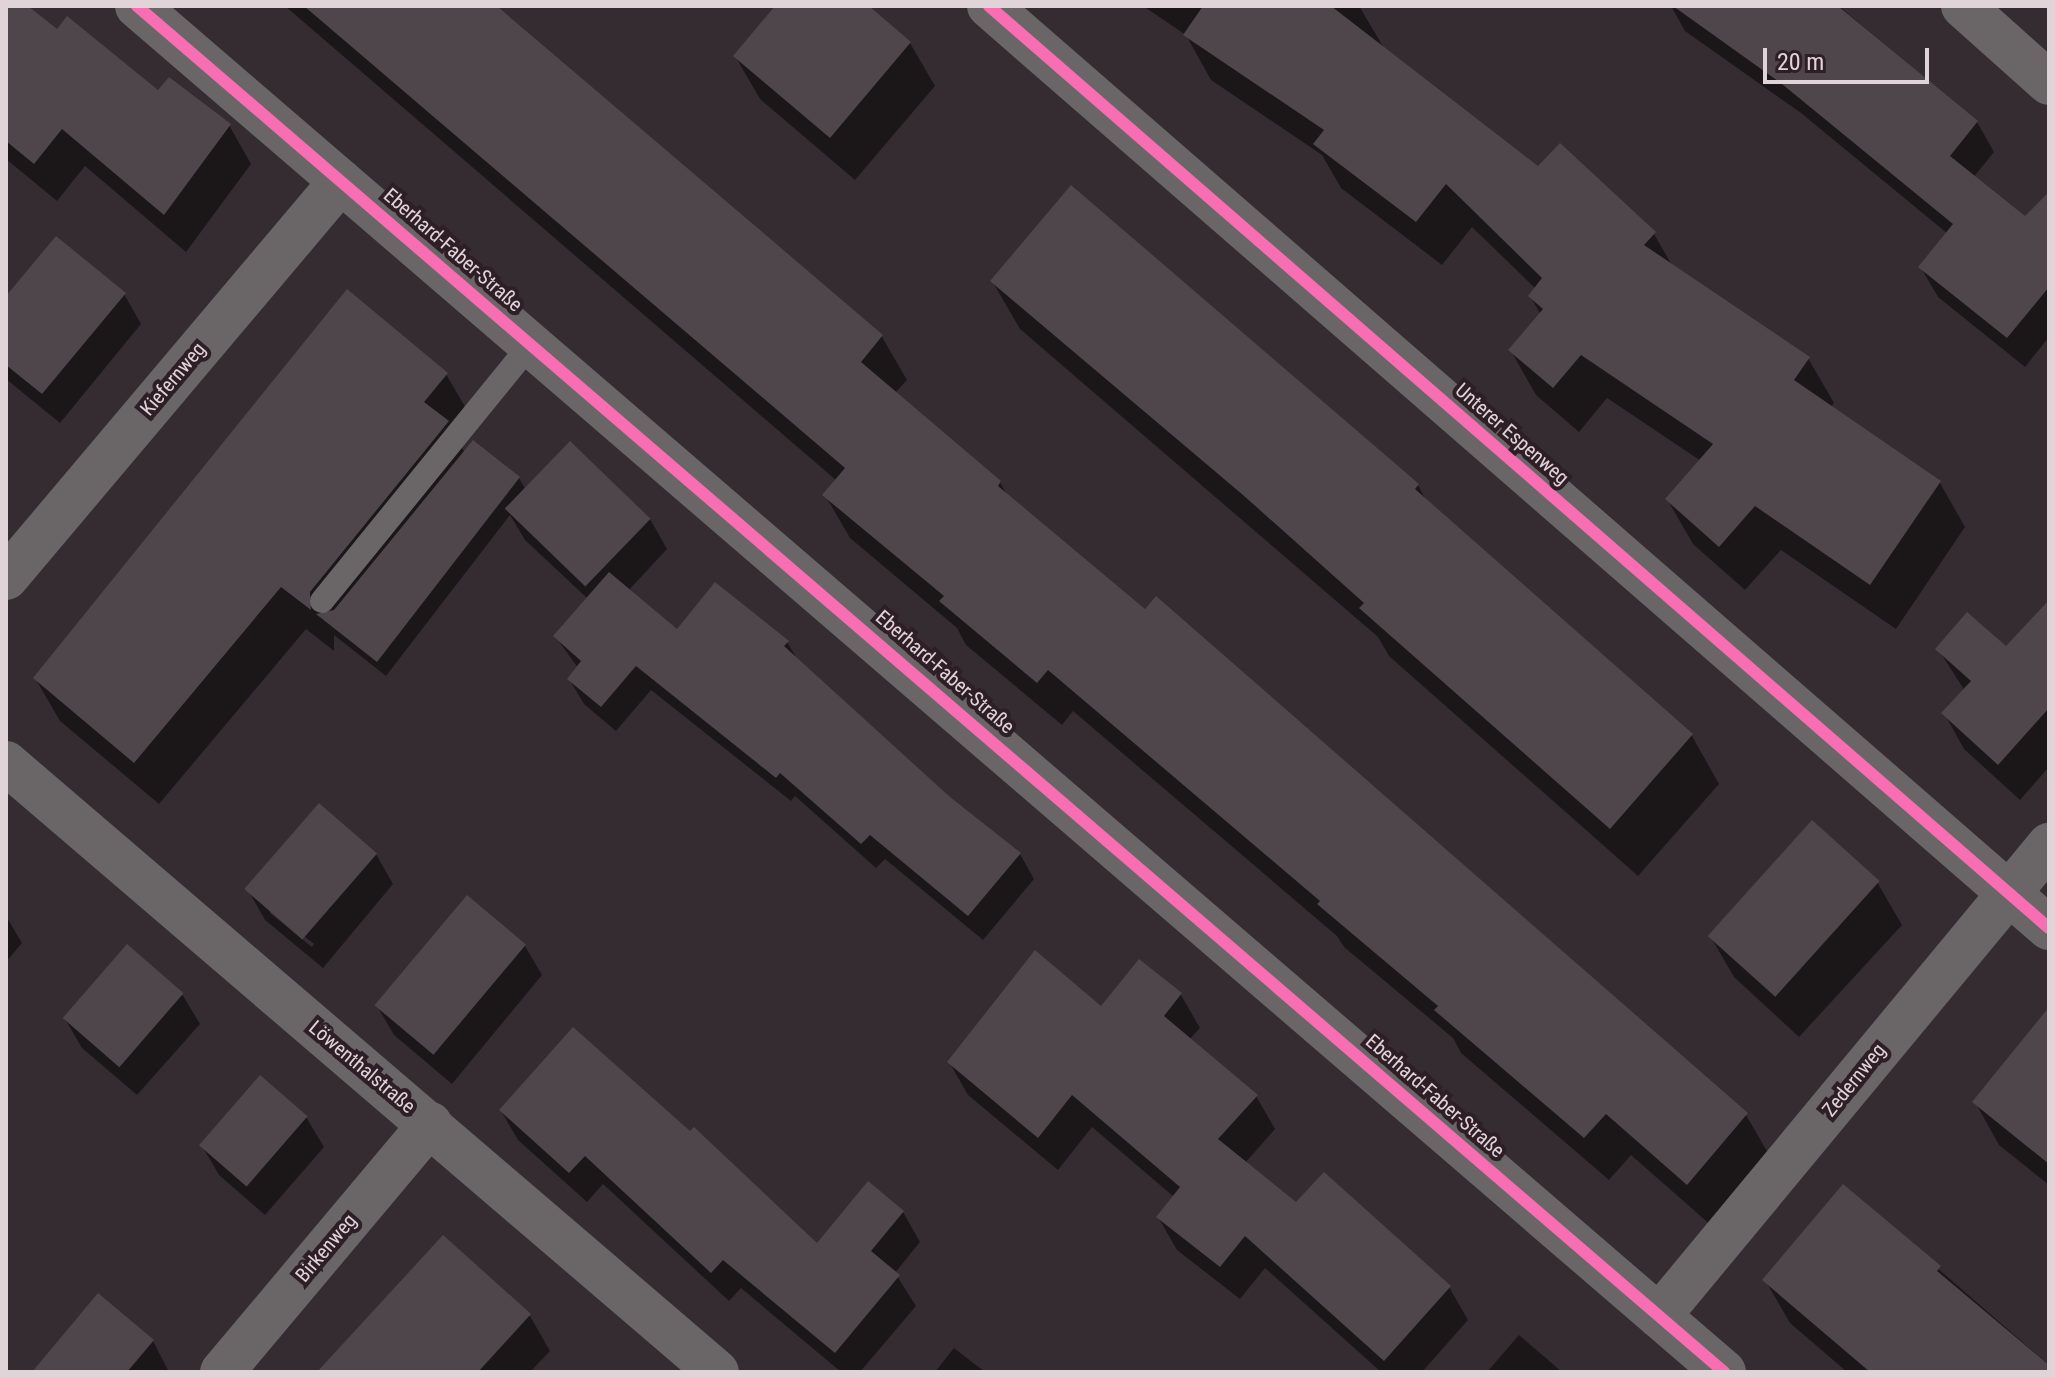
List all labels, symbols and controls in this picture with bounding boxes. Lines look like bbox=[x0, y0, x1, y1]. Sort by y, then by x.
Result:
scale bar bbox=[1767, 32, 1933, 82]
text: 20 m bbox=[1777, 48, 1824, 76]
street label: Eberhard-Faber-Straße bbox=[379, 183, 527, 317]
street label: Kiefernweg bbox=[135, 337, 211, 421]
street label: Unterer Espenweg bbox=[1450, 378, 1574, 490]
street label: Eberhard-Faber-Straße bbox=[871, 605, 1019, 739]
street label: Löwenthalstraße bbox=[304, 1016, 420, 1118]
street label: Eberhard-Faber-Straße bbox=[1361, 1029, 1509, 1163]
street label: Zedernweg bbox=[1817, 1039, 1891, 1121]
street label: Birkenweg bbox=[291, 1209, 361, 1287]

